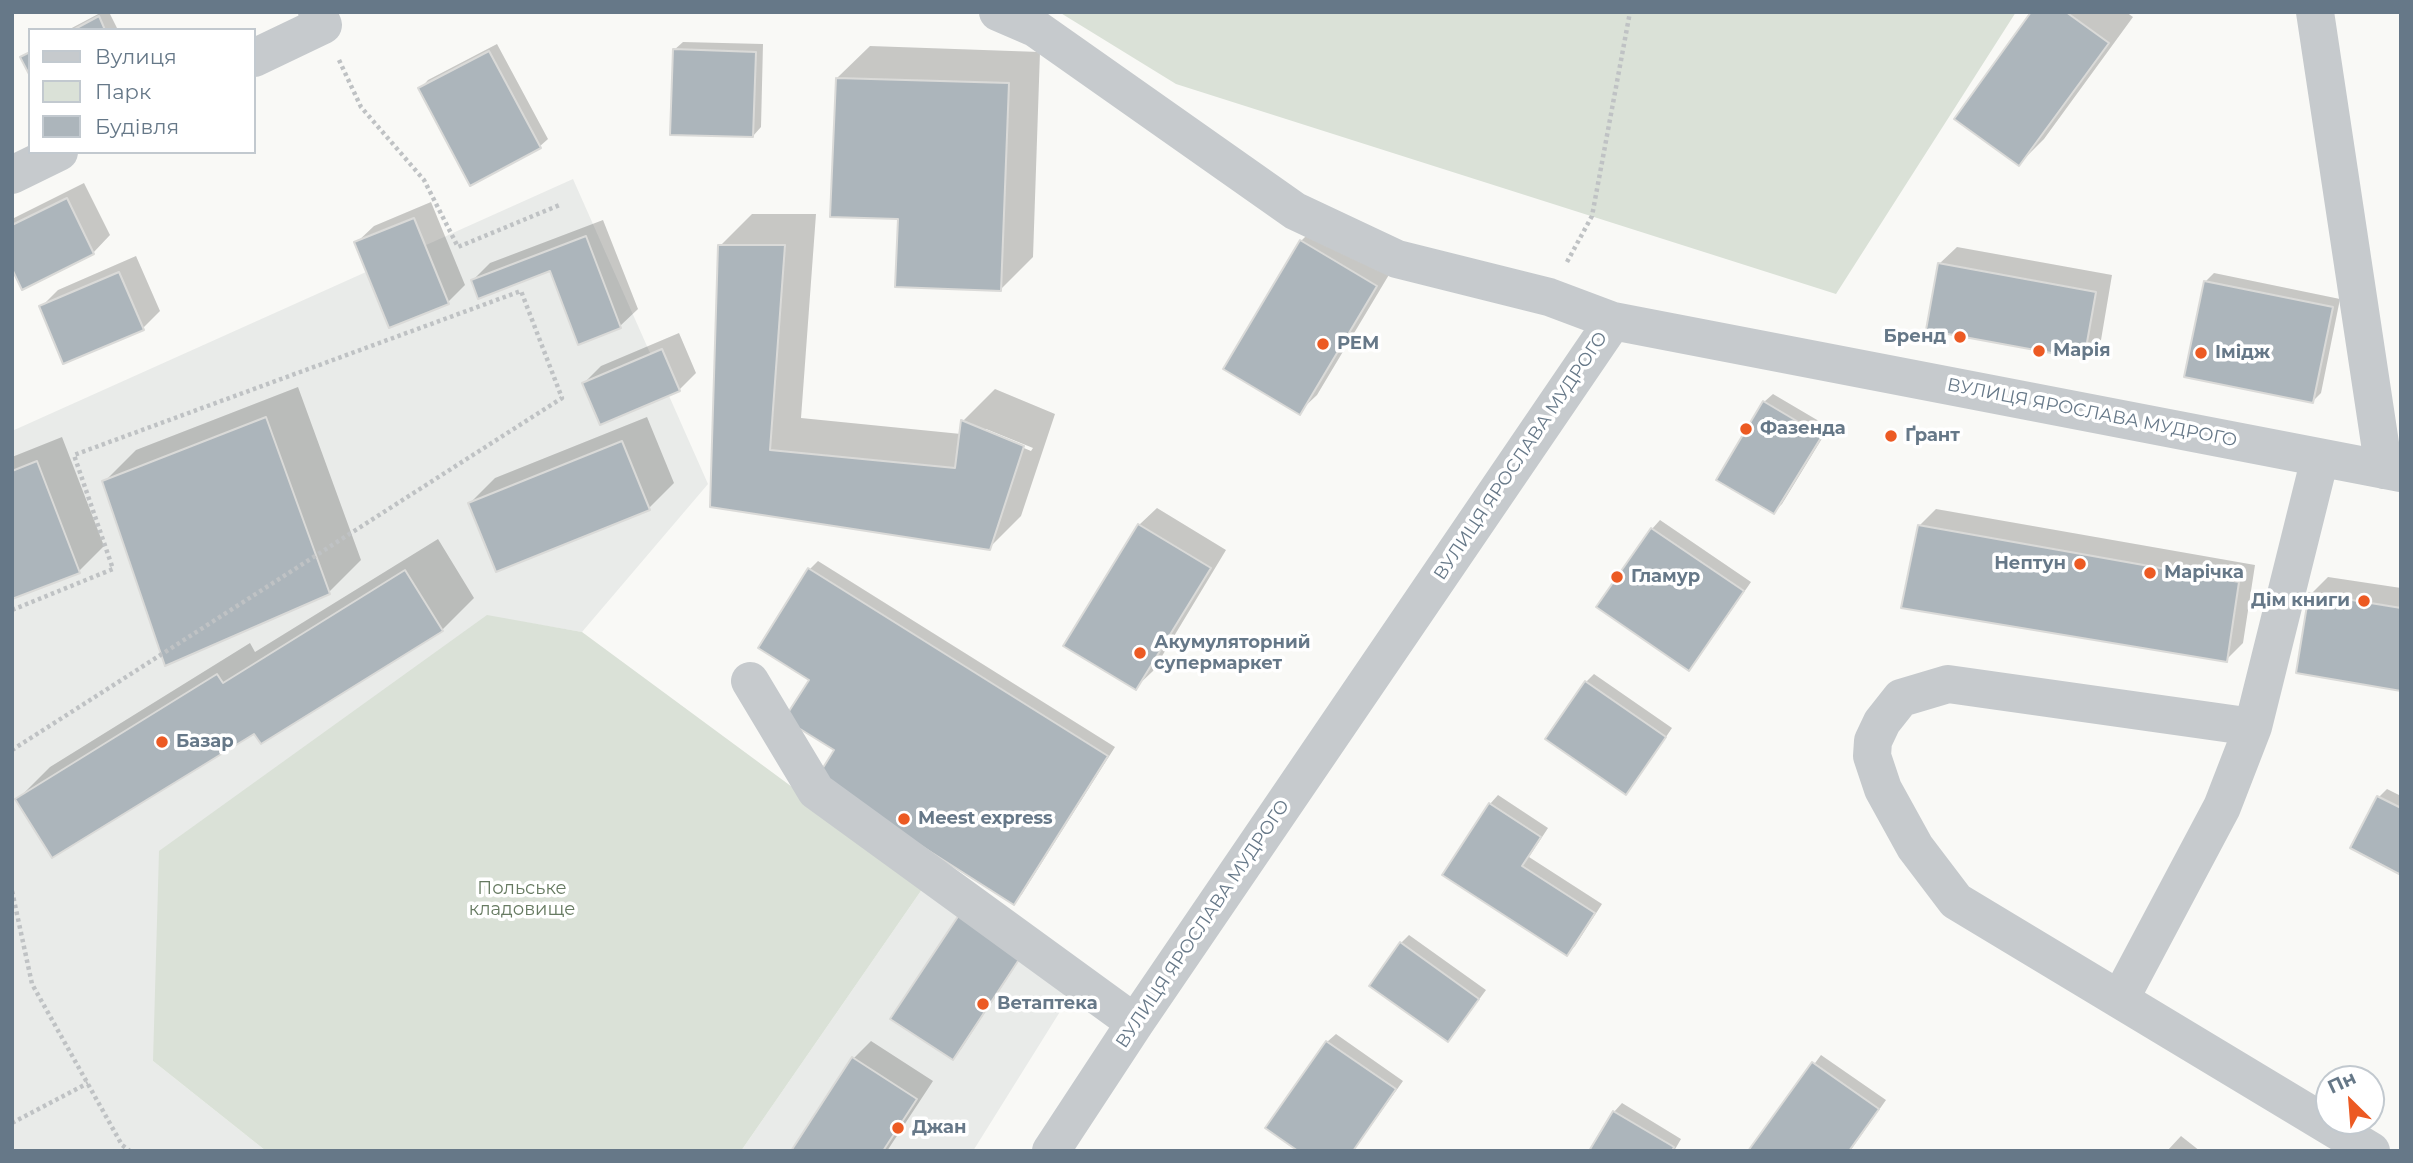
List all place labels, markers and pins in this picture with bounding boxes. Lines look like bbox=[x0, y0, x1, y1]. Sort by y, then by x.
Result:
place label: Бренд bbox=[1884, 326, 1946, 348]
marker: Бренд bbox=[1952, 329, 1968, 345]
place label: РЕМ bbox=[1337, 333, 1379, 355]
marker: РЕМ bbox=[1315, 336, 1331, 352]
place label: Марія bbox=[2053, 340, 2110, 362]
place label: Імідж bbox=[2215, 342, 2270, 364]
marker: Марія bbox=[2031, 343, 2047, 359]
marker: Імідж bbox=[2193, 345, 2209, 361]
place label: Фазенда bbox=[1760, 418, 1846, 440]
marker: Фазенда bbox=[1738, 421, 1754, 437]
place label: Ґрант bbox=[1905, 425, 1960, 447]
marker: Ґрант bbox=[1883, 428, 1899, 444]
place label: Нептун bbox=[1994, 553, 2066, 575]
marker: Нептун bbox=[2072, 556, 2088, 572]
place label: Марічка bbox=[2164, 562, 2244, 584]
marker: Марічка bbox=[2142, 565, 2158, 581]
place label: Гламур bbox=[1631, 566, 1700, 588]
marker: Гламур bbox=[1609, 569, 1625, 585]
place label: Дім книги bbox=[2251, 590, 2350, 612]
marker: Дім книги bbox=[2356, 593, 2372, 609]
place label: Акумуляторний супермаркет bbox=[1154, 632, 1311, 674]
marker: Акумуляторний супермаркет bbox=[1132, 645, 1148, 661]
place label: Базар bbox=[176, 731, 234, 753]
marker: Базар bbox=[154, 734, 170, 750]
place label: Meest express bbox=[918, 808, 1053, 830]
marker: Meest express bbox=[896, 811, 912, 827]
place label: Ветаптека bbox=[997, 993, 1098, 1015]
marker: Ветаптека bbox=[975, 996, 991, 1012]
place label: Джан bbox=[912, 1117, 966, 1139]
marker: Джан bbox=[890, 1120, 906, 1136]

